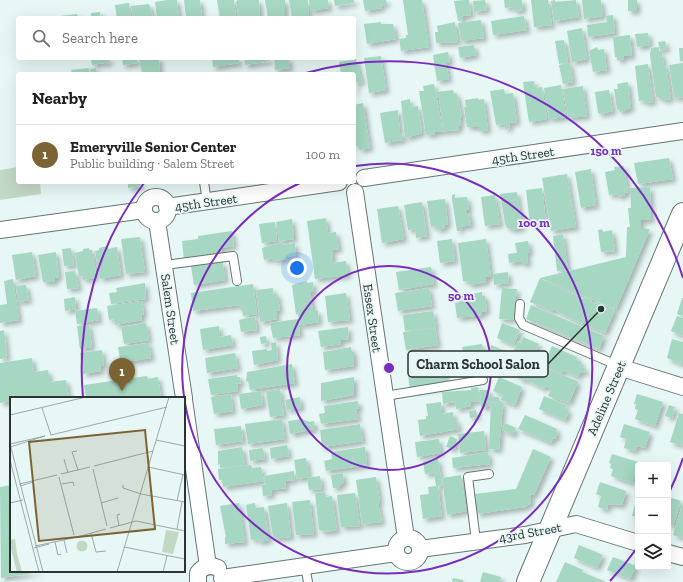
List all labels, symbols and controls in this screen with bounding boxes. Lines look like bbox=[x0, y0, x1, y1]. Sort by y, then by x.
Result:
search box bbox=[16, 16, 356, 60]
icon: search bbox=[30, 27, 52, 49]
text: Search here bbox=[62, 29, 138, 47]
text: Nearby bbox=[32, 88, 87, 108]
text: Emeryville Senior Center bbox=[70, 138, 236, 156]
street label: 45th Street bbox=[491, 144, 555, 167]
text: 150 m bbox=[591, 144, 622, 158]
text: 1 bbox=[42, 147, 48, 162]
text: 100 m bbox=[306, 147, 340, 162]
text: Public building · Salem Street bbox=[70, 156, 234, 171]
street label: 45th Street bbox=[174, 191, 238, 214]
text: 100 m bbox=[518, 216, 550, 230]
your location bbox=[287, 258, 307, 278]
street label: Salem Street bbox=[158, 273, 183, 346]
street label: Essex Street bbox=[360, 283, 385, 353]
text: 50 m bbox=[448, 289, 474, 303]
callout: Charm School Salon bbox=[408, 351, 548, 377]
text: Charm School Salon bbox=[416, 356, 540, 373]
pin: 1 bbox=[109, 358, 135, 391]
street label: Adeline Street bbox=[584, 359, 629, 438]
centre of rings bbox=[382, 361, 396, 375]
inset map bbox=[10, 397, 185, 572]
map controls bbox=[635, 462, 671, 570]
button: + bbox=[635, 462, 671, 498]
button: − bbox=[635, 498, 671, 534]
street label: 43rd Street bbox=[498, 520, 563, 545]
button: layers bbox=[635, 534, 671, 570]

